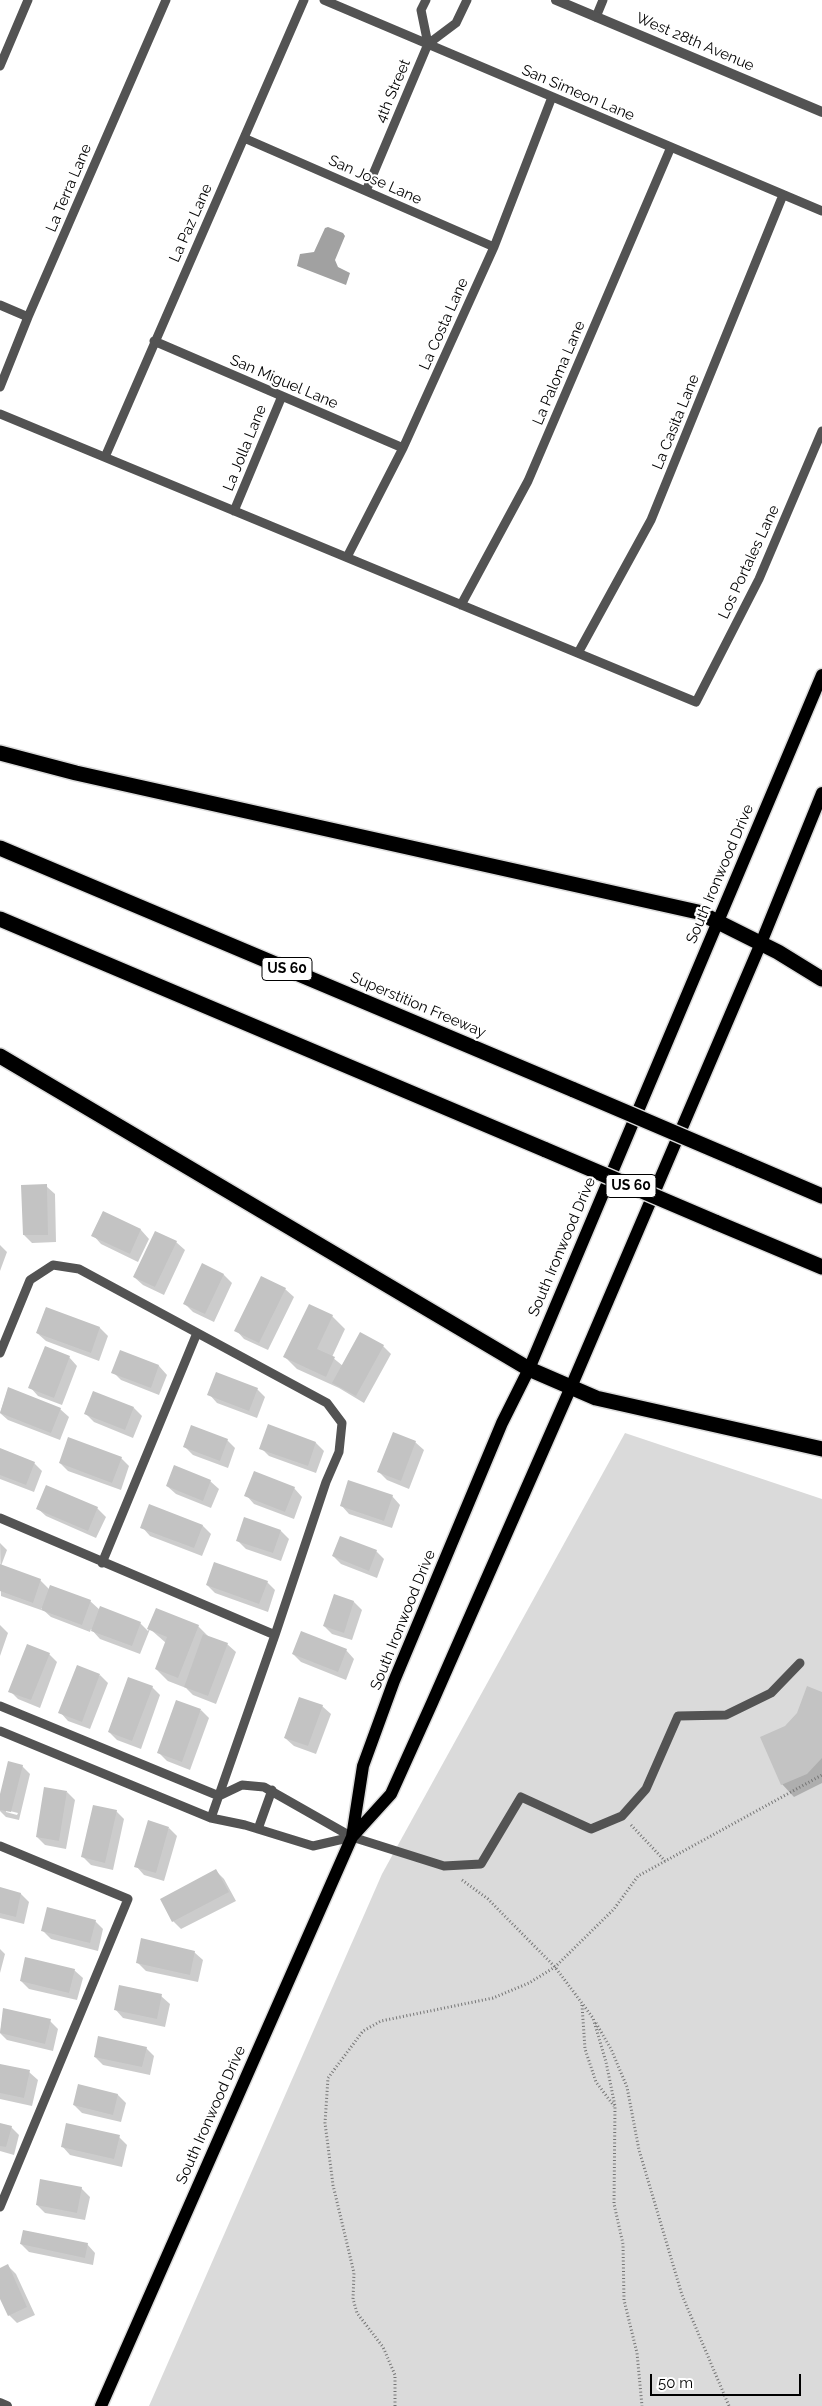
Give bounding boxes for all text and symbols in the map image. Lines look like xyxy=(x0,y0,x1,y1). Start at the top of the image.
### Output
street label: West 28th Avenue xyxy=(633,9,757,75)
street label: 4th Street xyxy=(372,56,414,126)
street label: San Simeon Lane xyxy=(519,61,637,125)
street label: La Terra Lane xyxy=(42,141,96,235)
street label: San Jose Lane xyxy=(326,151,424,209)
street label: La Paz Lane xyxy=(166,181,216,265)
street label: La Costa Lane xyxy=(416,275,472,373)
street label: La Paloma Lane xyxy=(529,318,589,428)
street label: San Miguel Lane xyxy=(227,351,341,413)
street label: La Casita Lane xyxy=(649,372,703,472)
street label: La Jolla Lane xyxy=(220,402,270,494)
street label: Los Portales Lane xyxy=(715,502,783,622)
street label: South Ironwood Drive xyxy=(683,802,757,946)
road number: US 60 xyxy=(262,958,312,981)
street label: Superstition Freeway xyxy=(348,968,488,1042)
road number: US 60 xyxy=(606,1174,656,1198)
street label: South Ironwood Drive xyxy=(525,1175,599,1319)
street label: South Ironwood Drive xyxy=(367,1547,439,1693)
street label: South Ironwood Drive xyxy=(172,2043,250,2187)
scale bar xyxy=(652,2364,803,2396)
text: 50 m xyxy=(658,2374,693,2392)

